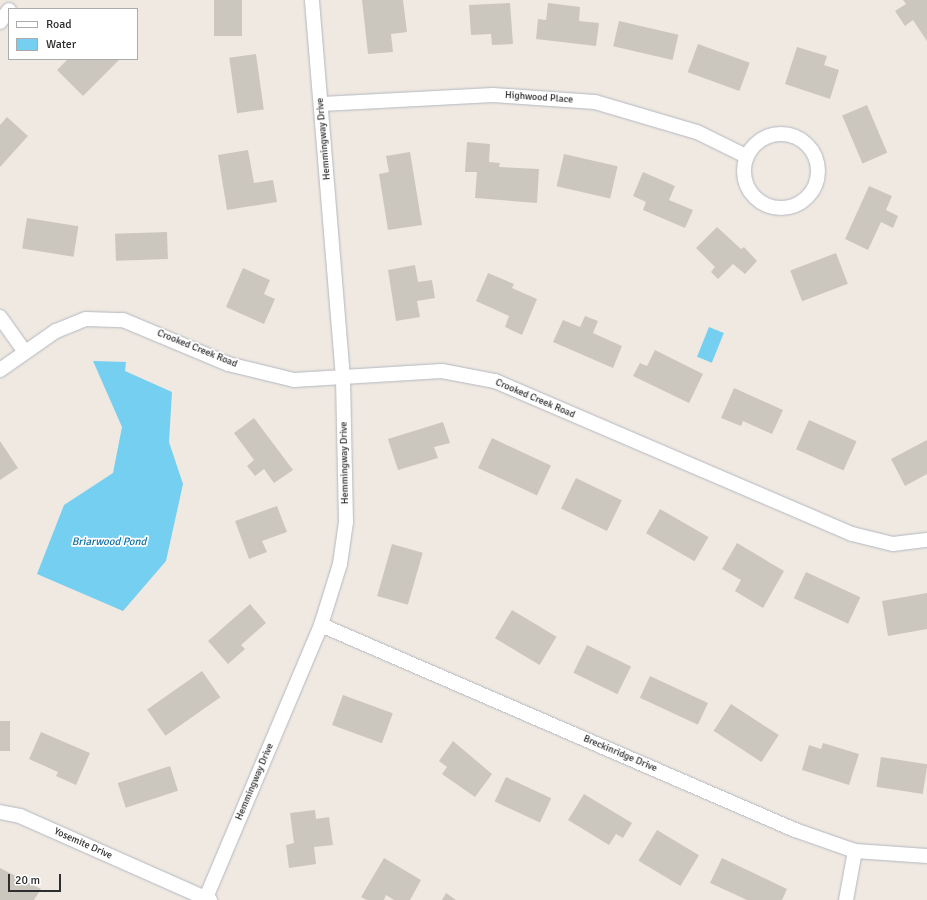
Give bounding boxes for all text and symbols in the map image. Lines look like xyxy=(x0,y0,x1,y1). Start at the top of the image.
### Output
legend xyxy=(8,8,138,60)
text: Road xyxy=(46,17,72,32)
text: Water xyxy=(46,37,76,52)
street label: Highwood Place xyxy=(504,90,574,106)
street label: Hemmingway Drive xyxy=(314,97,334,181)
street label: Crooked Creek Road xyxy=(155,327,239,371)
street label: Crooked Creek Road xyxy=(493,377,577,421)
street label: Hemmingway Drive xyxy=(338,422,352,504)
water label: Briarwood Pond xyxy=(72,535,146,549)
street label: Breckinridge Drive xyxy=(581,733,659,775)
street label: Hemmingway Drive xyxy=(233,742,277,822)
street label: Yosemite Drive xyxy=(52,826,114,862)
scale bar xyxy=(10,866,63,892)
text: 20 m xyxy=(15,873,40,888)

